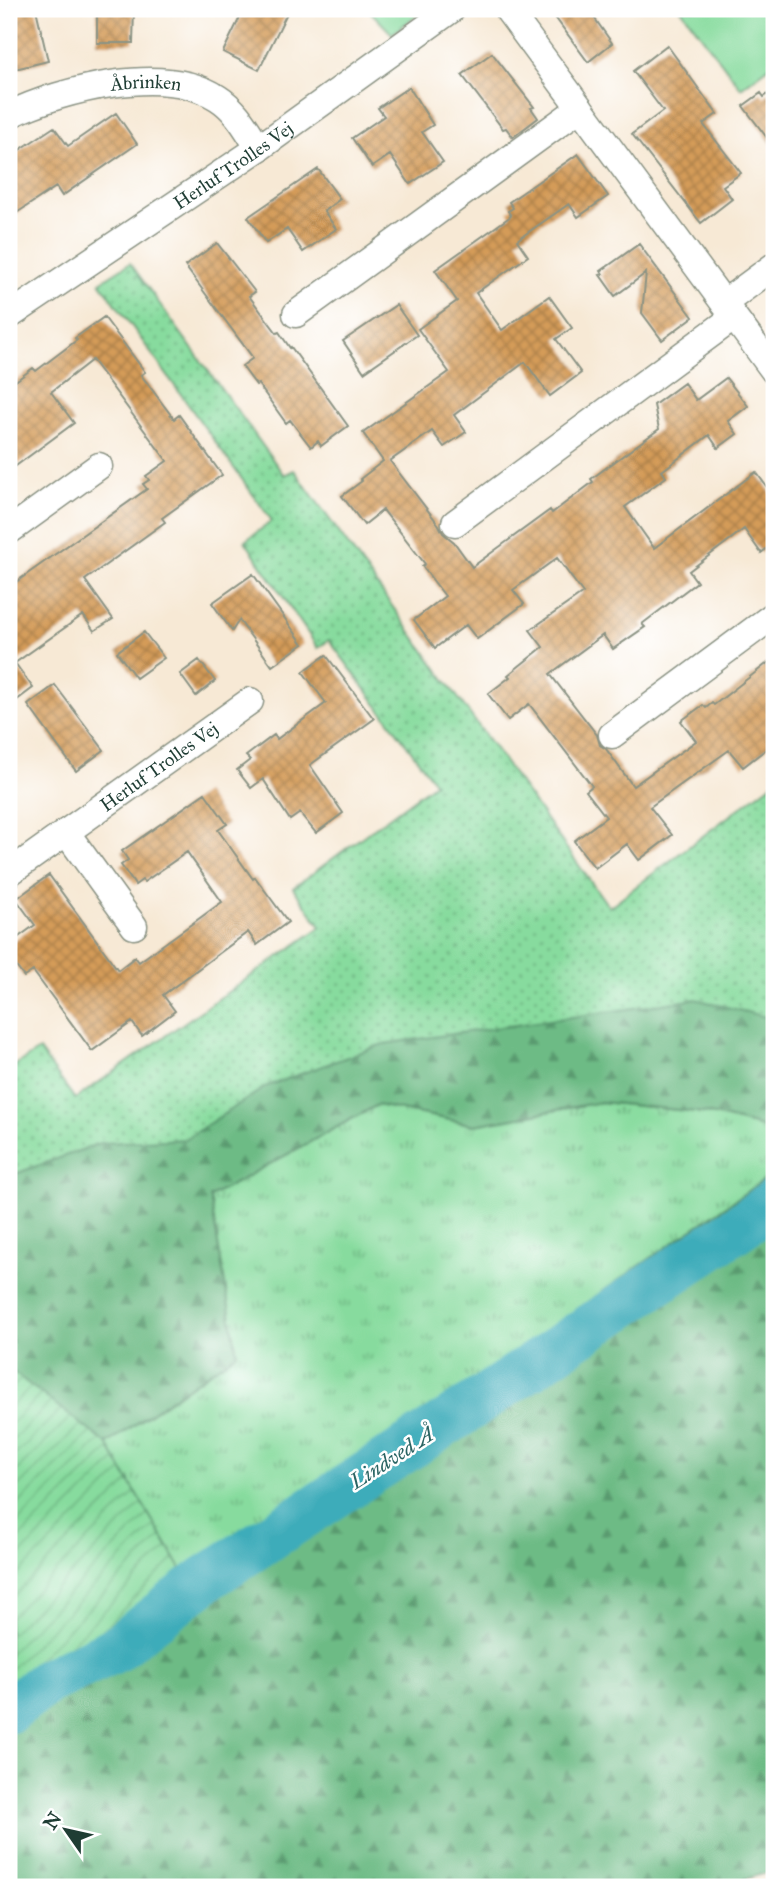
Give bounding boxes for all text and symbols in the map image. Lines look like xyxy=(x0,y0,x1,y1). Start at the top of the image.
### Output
street label: Åbrinken xyxy=(108,70,183,96)
street label: Herluf Trolles Vej xyxy=(169,116,297,214)
street label: Herluf Trolles Vej xyxy=(96,717,223,816)
water label: Lindved Å xyxy=(344,1419,441,1495)
north arrow xyxy=(32,1794,102,1864)
text: N xyxy=(38,1808,66,1834)

